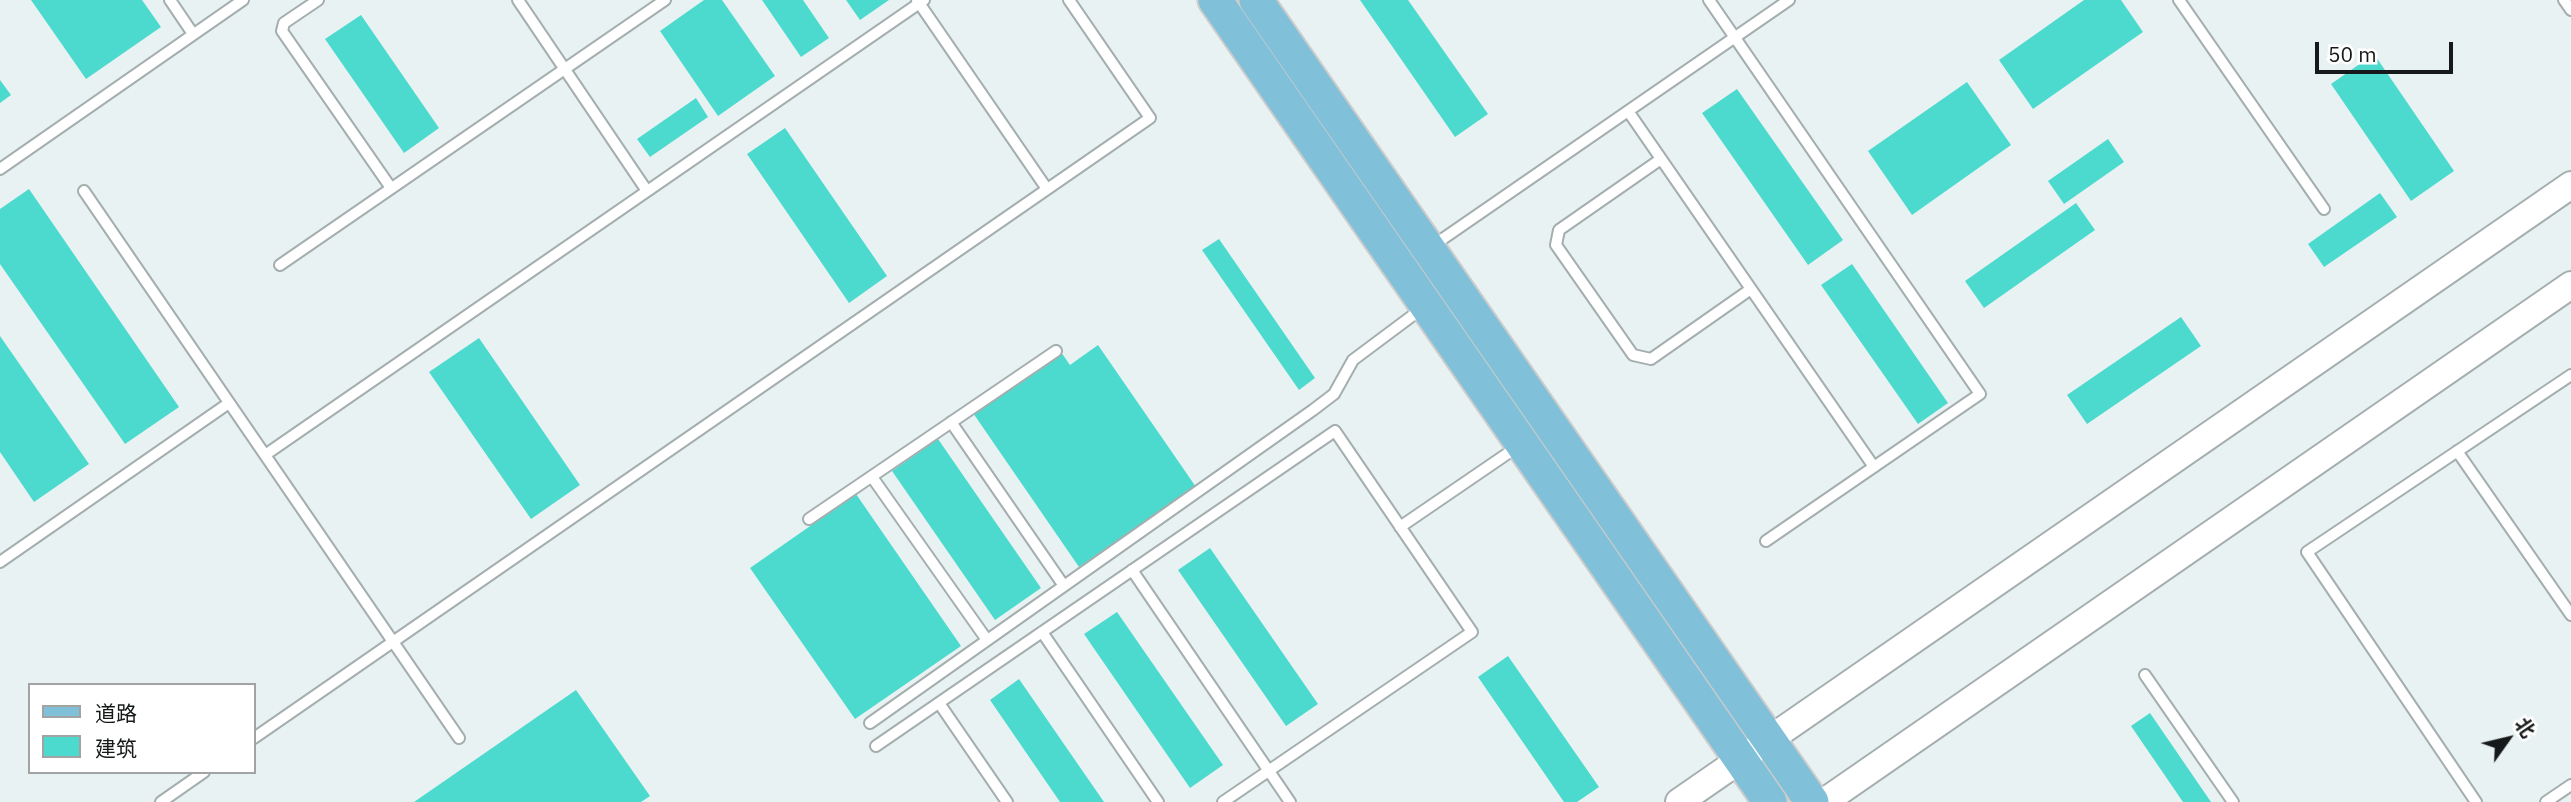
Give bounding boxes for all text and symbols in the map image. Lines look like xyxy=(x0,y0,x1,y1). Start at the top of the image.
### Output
scale bar xyxy=(2319,28,2457,72)
text: 50 m xyxy=(2328,40,2377,68)
legend xyxy=(28,683,256,774)
text: 道路 xyxy=(95,699,137,727)
north arrow xyxy=(2473,704,2543,774)
text: 北 xyxy=(2510,713,2541,742)
text: 建筑 xyxy=(95,734,137,762)

